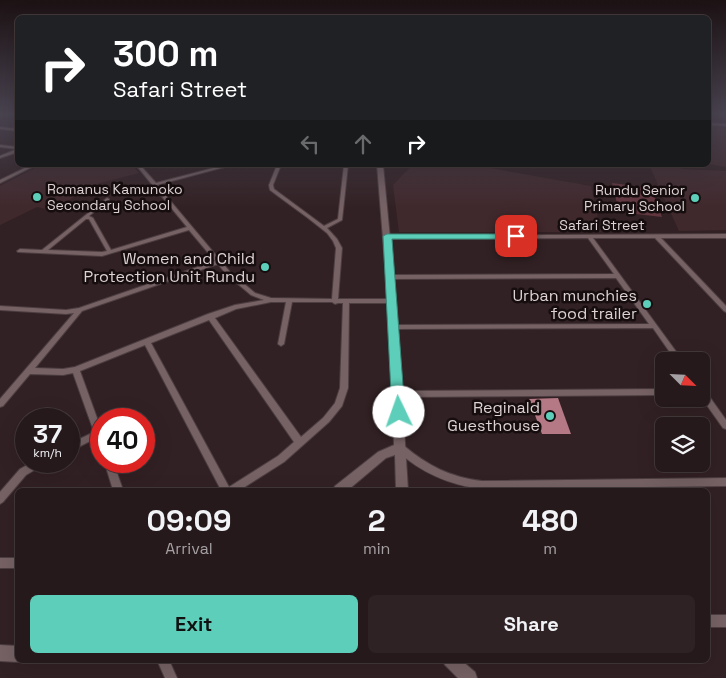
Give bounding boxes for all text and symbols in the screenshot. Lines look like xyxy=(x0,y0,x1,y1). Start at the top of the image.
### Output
text: 300 m xyxy=(113,32,218,76)
icon: right xyxy=(30,35,95,100)
text: Safari Street xyxy=(113,75,247,103)
icon: left xyxy=(296,130,324,158)
icon: ahead xyxy=(349,130,377,158)
icon: right xyxy=(402,130,430,158)
place label: Romanus Kamunoko Secondary School xyxy=(47,180,183,214)
place label: Rundu Senior Primary School xyxy=(584,181,685,215)
marker: Romanus Kamunoko Secondary School xyxy=(31,191,43,203)
marker: Rundu Senior Primary School xyxy=(689,192,701,204)
pin xyxy=(495,215,537,257)
street label: Safari Street xyxy=(559,216,645,234)
icon: arrive xyxy=(502,222,530,250)
place label: Women and Child Protection Unit Rundu xyxy=(84,248,255,287)
marker: Women and Child Protection Unit Rundu xyxy=(259,261,271,273)
place label: Urban munchies food trailer xyxy=(512,285,637,324)
marker: Urban munchies food trailer xyxy=(641,298,653,310)
north arrow xyxy=(655,352,710,408)
map controls xyxy=(655,352,710,472)
position arrow xyxy=(372,385,424,437)
place label: Reginald Guesthouse xyxy=(447,397,540,436)
speed limit sign: 40 xyxy=(90,408,155,473)
marker: Reginald Guesthouse xyxy=(544,410,556,422)
button: layers xyxy=(655,417,710,472)
text: 37 xyxy=(33,418,62,450)
text: km/h xyxy=(33,445,62,461)
text: 09:09 xyxy=(147,501,231,540)
text: 2 xyxy=(368,501,386,540)
text: 480 xyxy=(522,501,578,540)
text: Arrival xyxy=(165,538,213,559)
text: min xyxy=(363,538,390,559)
text: m xyxy=(543,538,557,559)
button: Exit xyxy=(30,595,358,653)
button: Share xyxy=(368,595,695,653)

